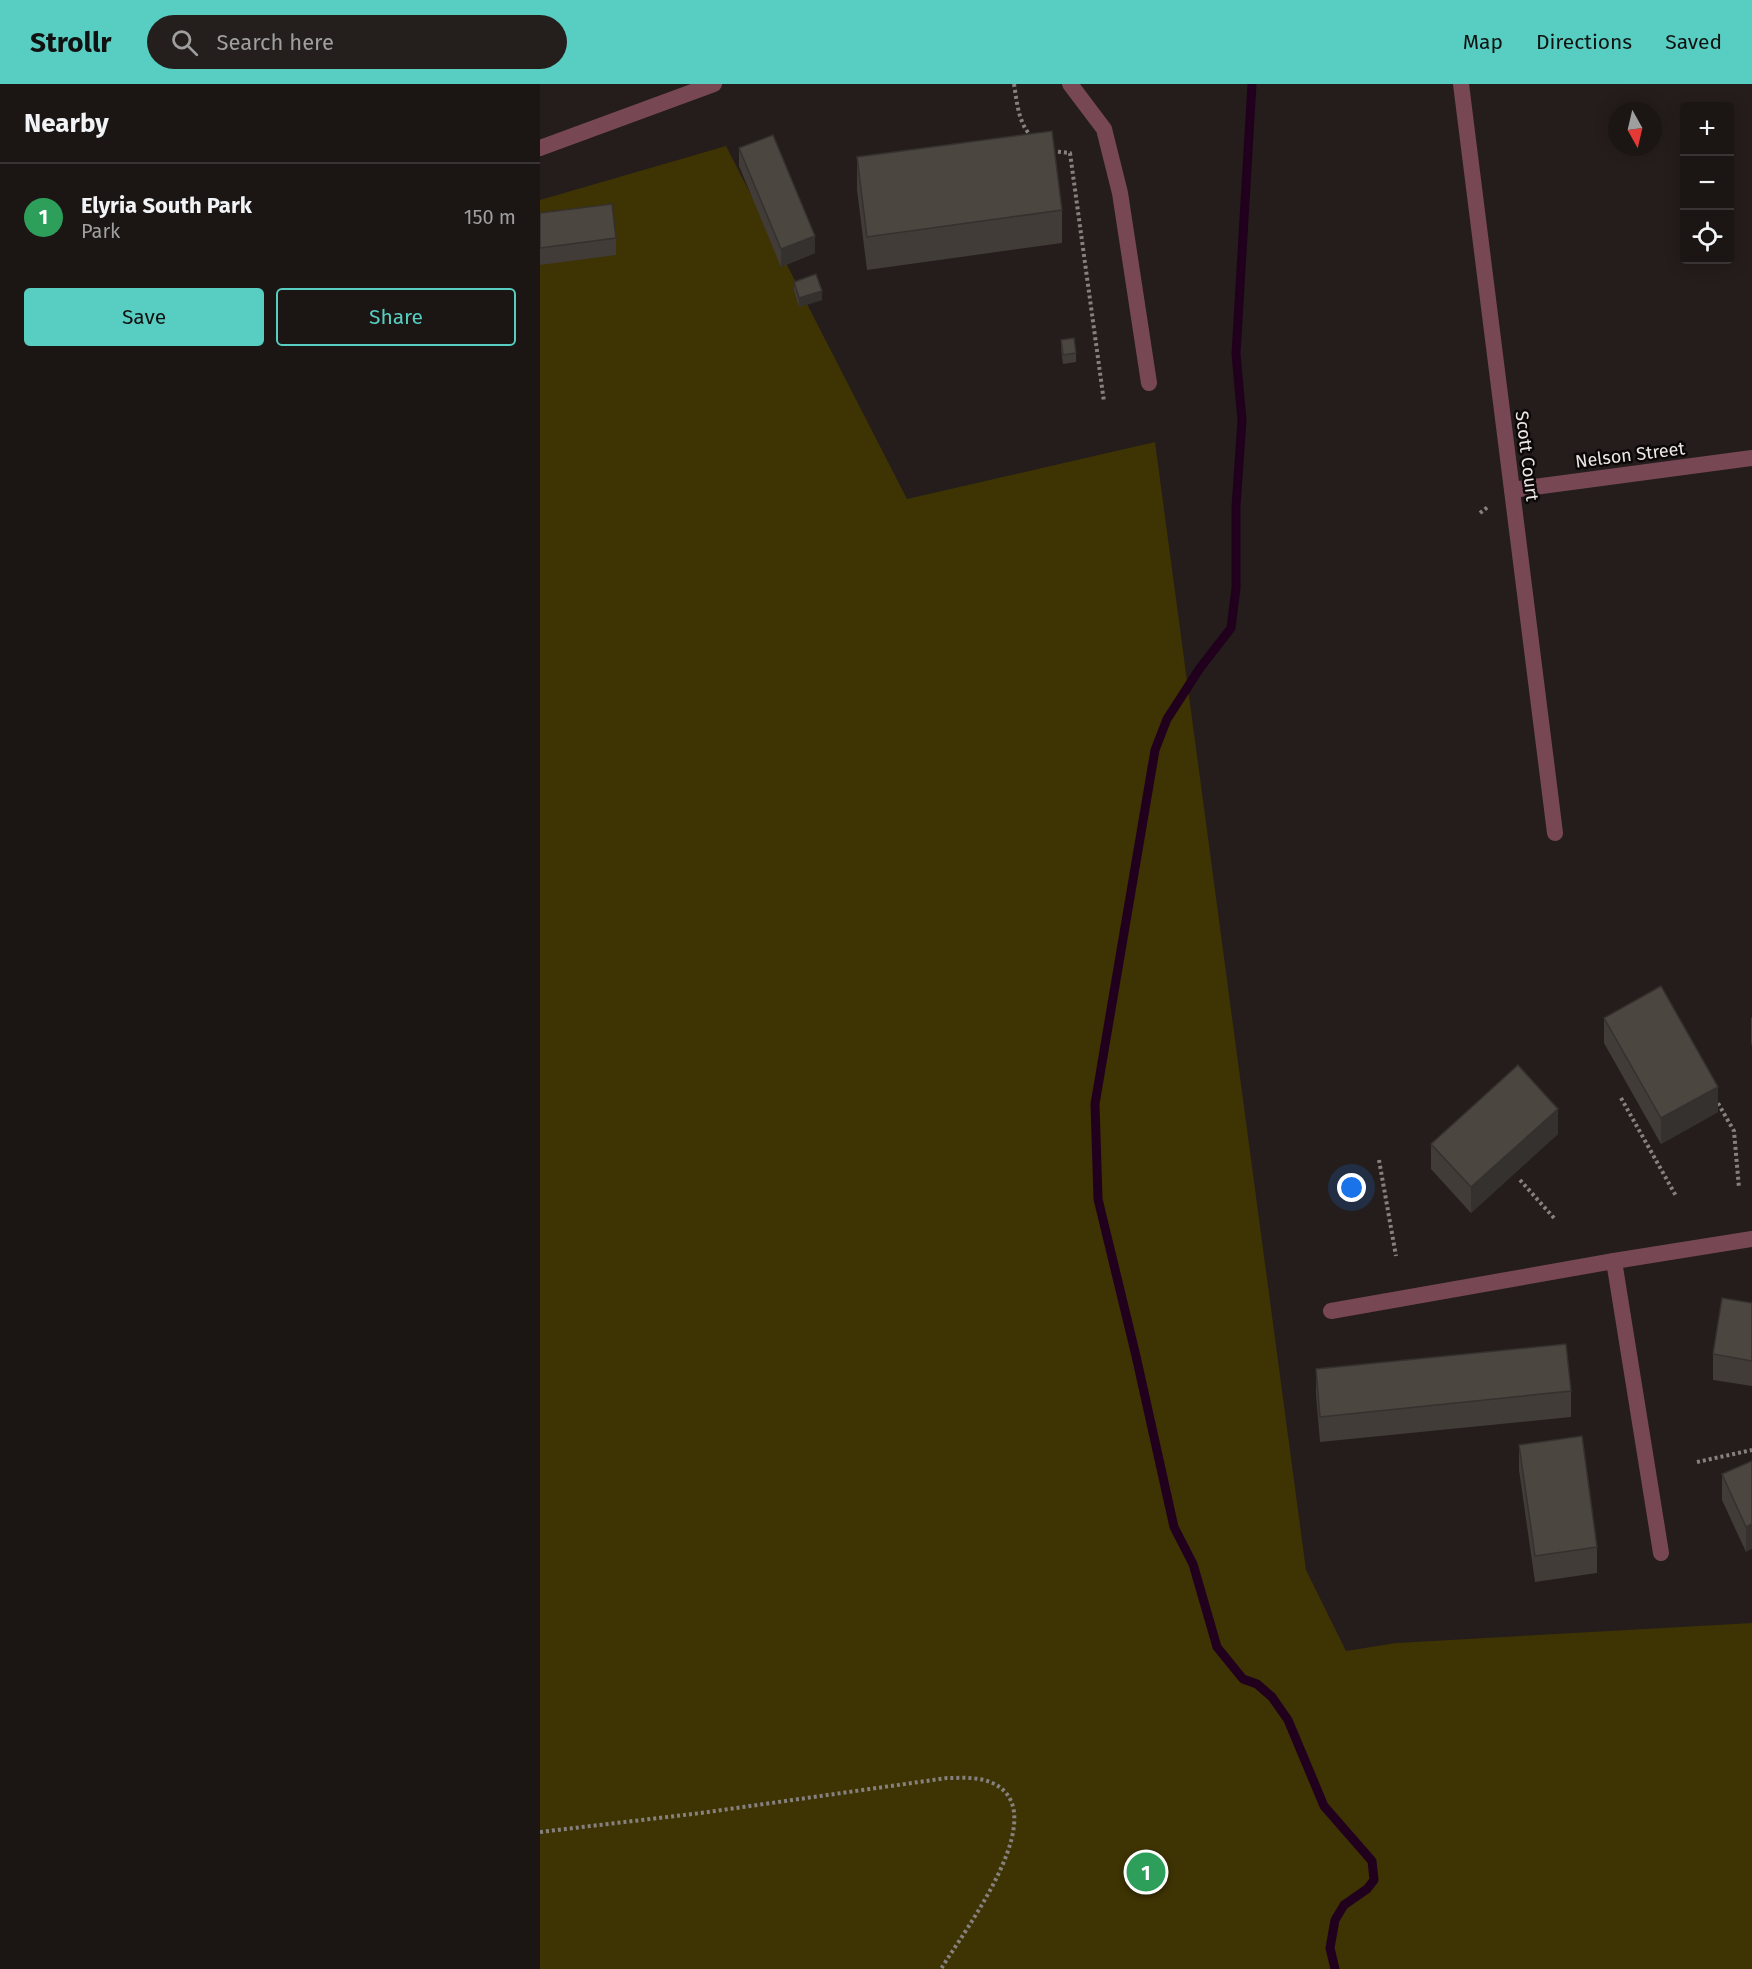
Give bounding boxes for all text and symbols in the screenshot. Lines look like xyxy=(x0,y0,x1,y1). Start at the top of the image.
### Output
search box xyxy=(147,15,567,69)
text: Strollr xyxy=(30,26,111,59)
icon: search xyxy=(168,26,201,59)
text: Search here xyxy=(216,29,334,56)
text: Map xyxy=(1463,29,1503,55)
text: Directions xyxy=(1536,29,1632,55)
text: Saved xyxy=(1665,29,1722,55)
north arrow xyxy=(1608,102,1662,156)
map controls xyxy=(1680,102,1734,264)
button: + xyxy=(1680,102,1734,156)
text: Nearby xyxy=(24,108,109,139)
button: − xyxy=(1680,156,1734,210)
text: Elyria South Park xyxy=(81,192,252,219)
text: 1 xyxy=(39,205,48,229)
text: 150 m xyxy=(464,205,516,229)
button: locate xyxy=(1680,210,1734,264)
text: Park xyxy=(81,219,120,243)
button: Save xyxy=(24,288,264,346)
button: Share xyxy=(276,288,516,346)
street label: Scott Court xyxy=(1511,410,1543,503)
street label: Nelson Street xyxy=(1574,437,1687,473)
your location xyxy=(1337,1173,1366,1202)
pin: 1 xyxy=(1126,1850,1166,1894)

